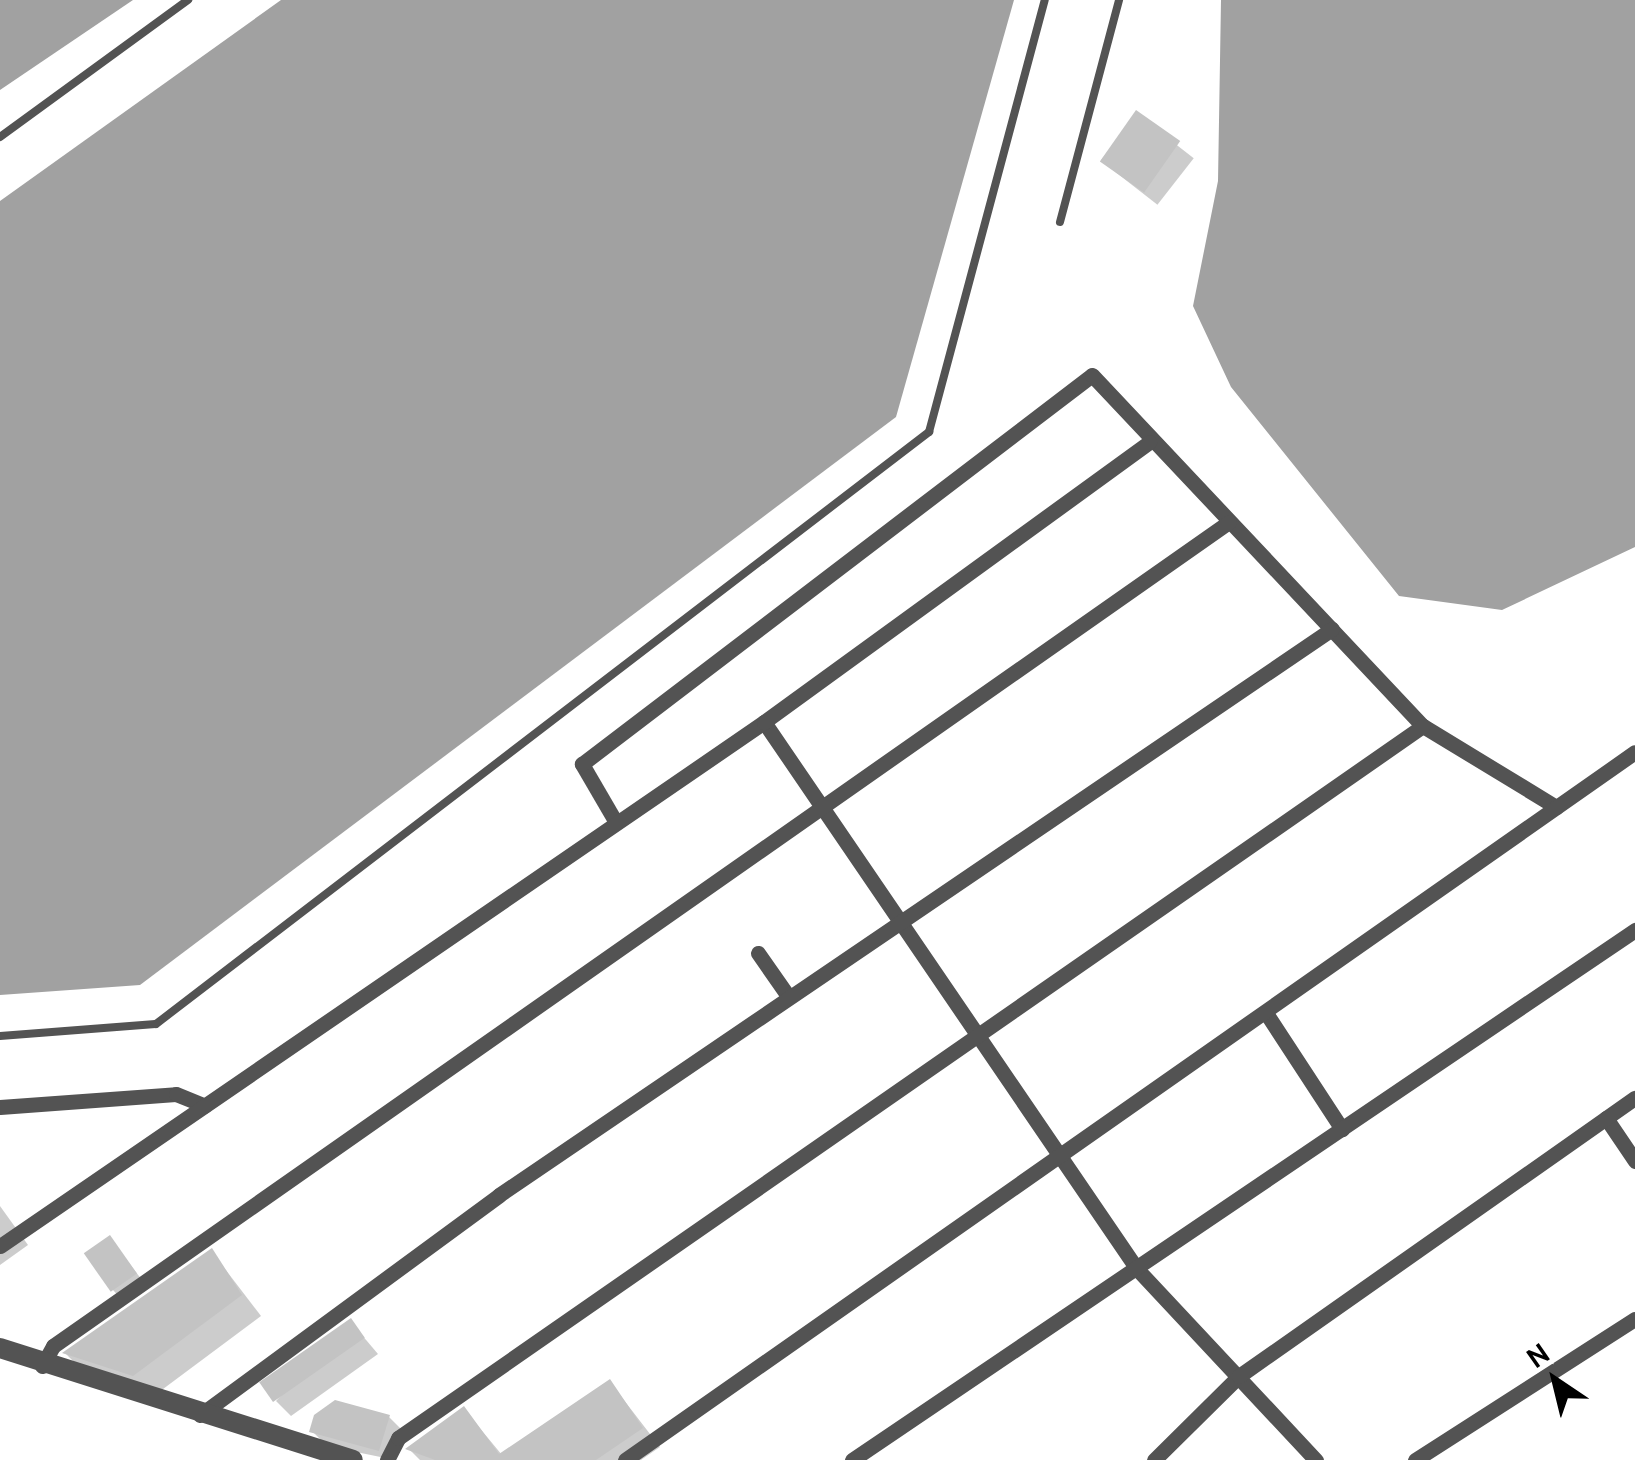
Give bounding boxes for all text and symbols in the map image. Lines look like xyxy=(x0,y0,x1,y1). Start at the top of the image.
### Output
north arrow xyxy=(1505,1330,1605,1430)
text: N xyxy=(1520,1336,1556,1375)

